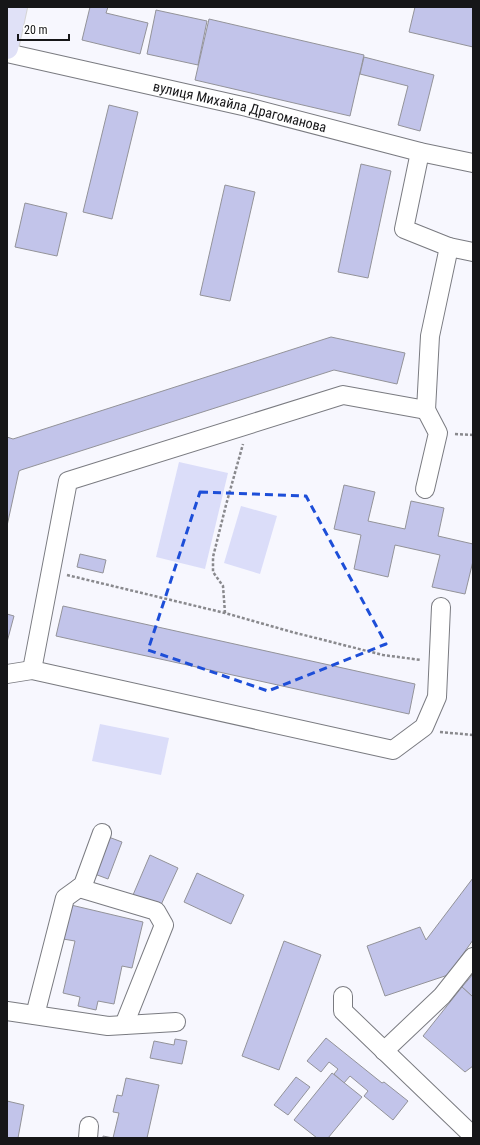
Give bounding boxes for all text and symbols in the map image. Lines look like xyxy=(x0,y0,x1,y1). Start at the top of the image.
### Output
scale bar xyxy=(18,16,69,42)
text: 20 m xyxy=(24,23,48,37)
street label: вулиця Михайла Драгоманова xyxy=(152,78,328,135)

